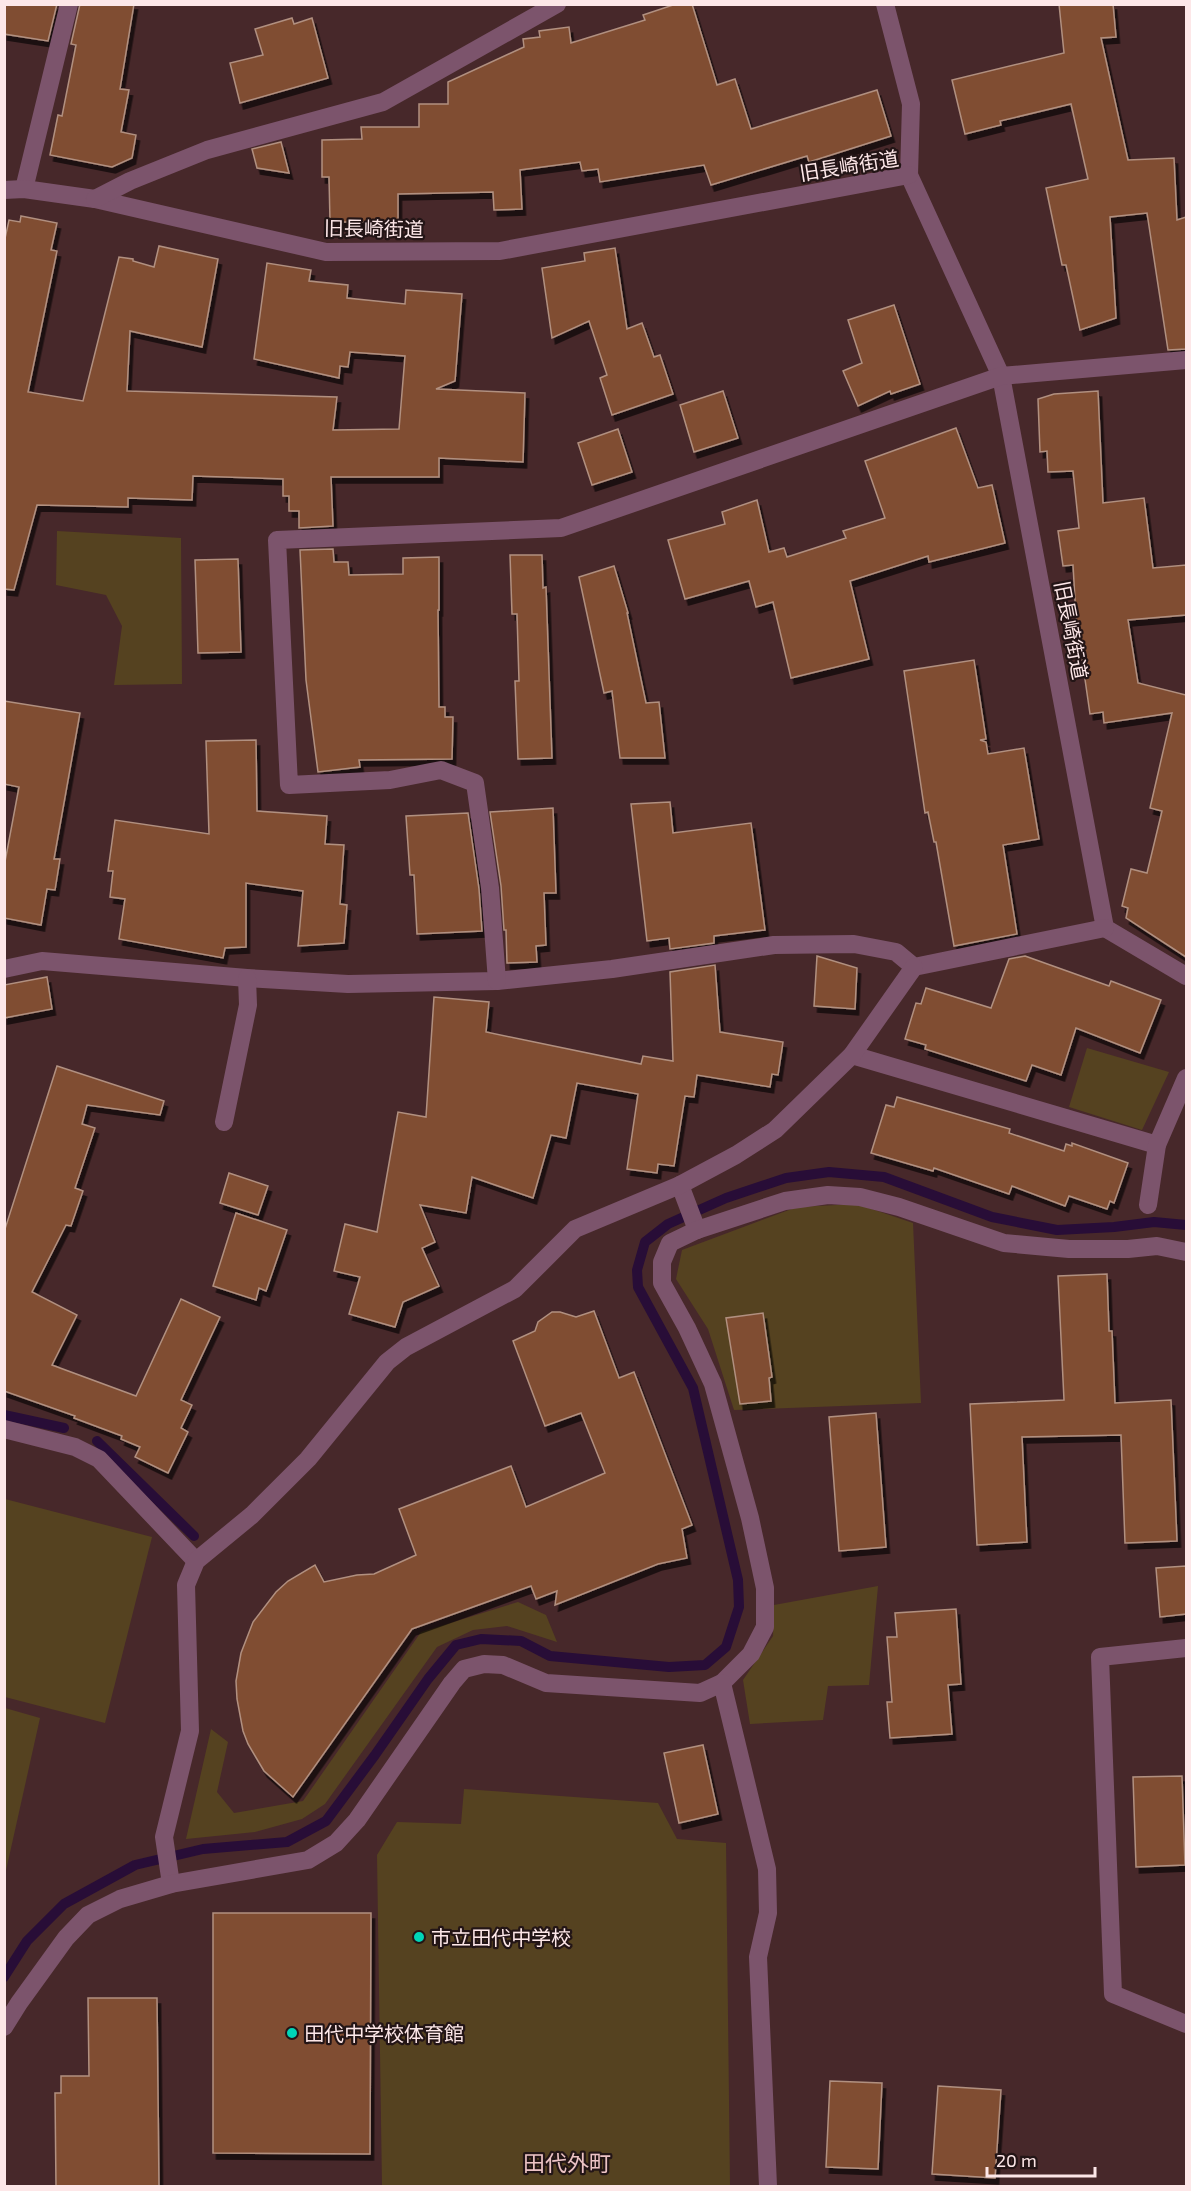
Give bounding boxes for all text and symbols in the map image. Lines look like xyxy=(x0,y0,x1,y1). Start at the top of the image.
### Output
street label: 旧長崎街道 xyxy=(798,145,900,185)
street label: 旧長崎街道 xyxy=(324,215,424,241)
street label: 旧長崎街道 xyxy=(1051,579,1093,681)
place label: 市立田代中学校 xyxy=(431,1925,571,1949)
marker: 市立田代中学校 xyxy=(412,1930,426,1944)
place label: 田代中学校体育館 xyxy=(304,2021,464,2045)
marker: 田代中学校体育館 xyxy=(285,2026,299,2040)
scale bar xyxy=(987,2140,1095,2178)
district label: 田代外町 xyxy=(523,2149,611,2175)
text: 20 m xyxy=(996,2149,1037,2171)

